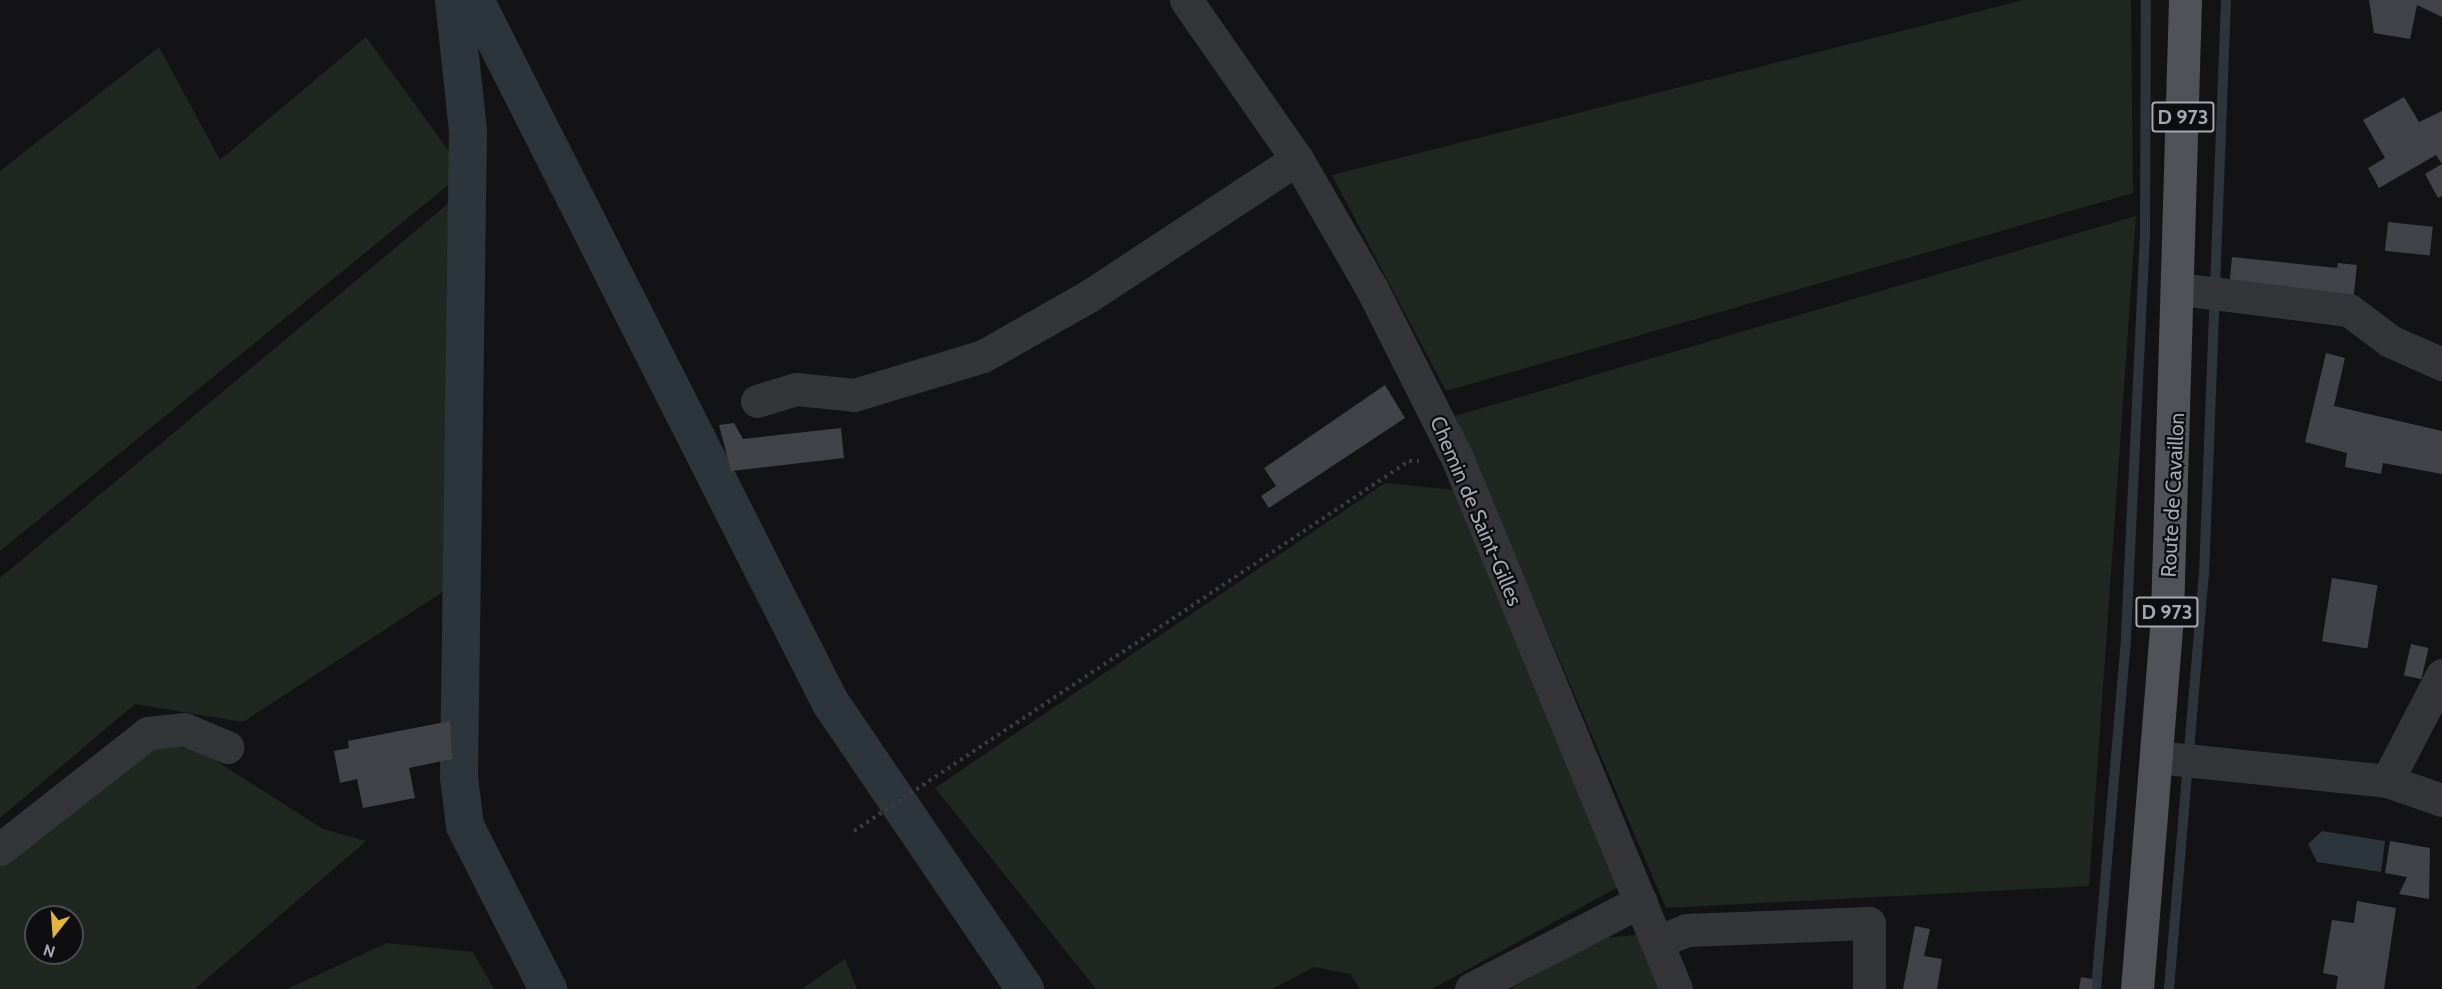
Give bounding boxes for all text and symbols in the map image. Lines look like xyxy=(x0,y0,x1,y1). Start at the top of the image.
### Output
road number: D 973 xyxy=(2150,100,2216,134)
street label: Chemin de Saint-Gilles xyxy=(1425,412,1527,610)
street label: Route de Cavaillon xyxy=(2156,412,2190,578)
road number: D 973 xyxy=(2134,595,2200,629)
north arrow xyxy=(24,905,84,965)
text: N xyxy=(41,940,57,962)

